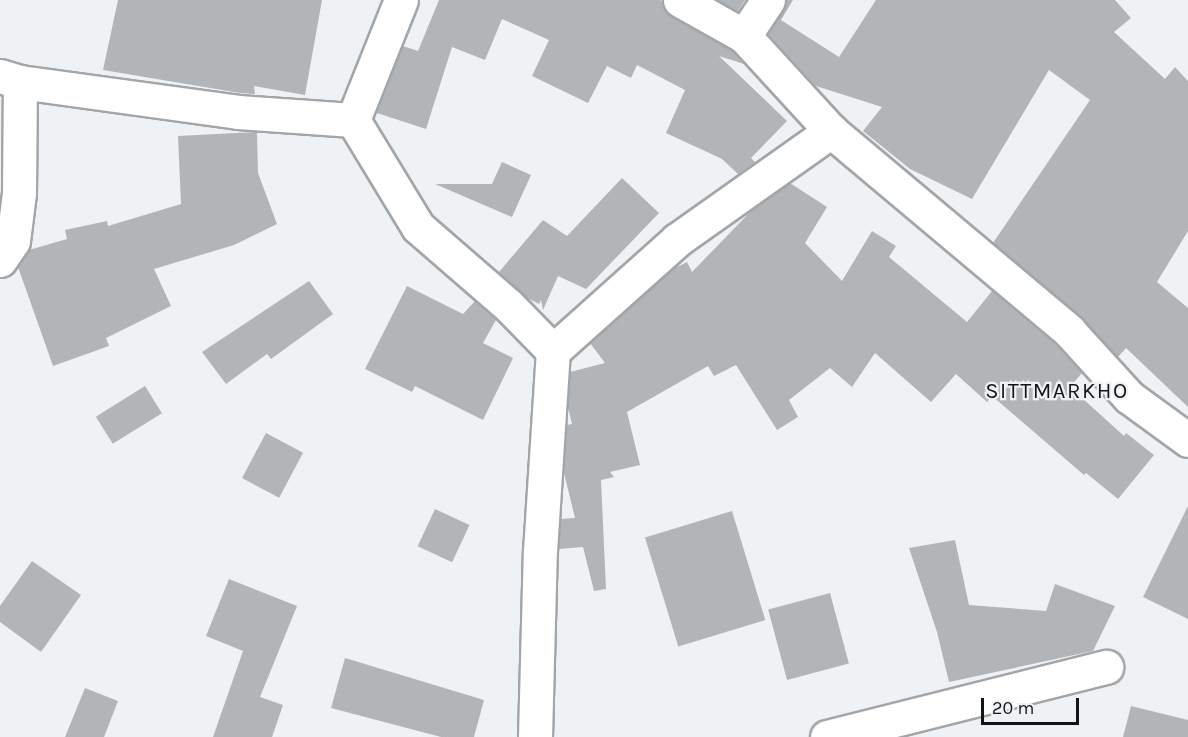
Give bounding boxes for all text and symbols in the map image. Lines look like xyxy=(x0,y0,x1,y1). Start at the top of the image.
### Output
district label: SITTMARKHO xyxy=(985,379,1129,405)
scale bar xyxy=(984,686,1082,724)
text: 20 m xyxy=(992,697,1034,719)

